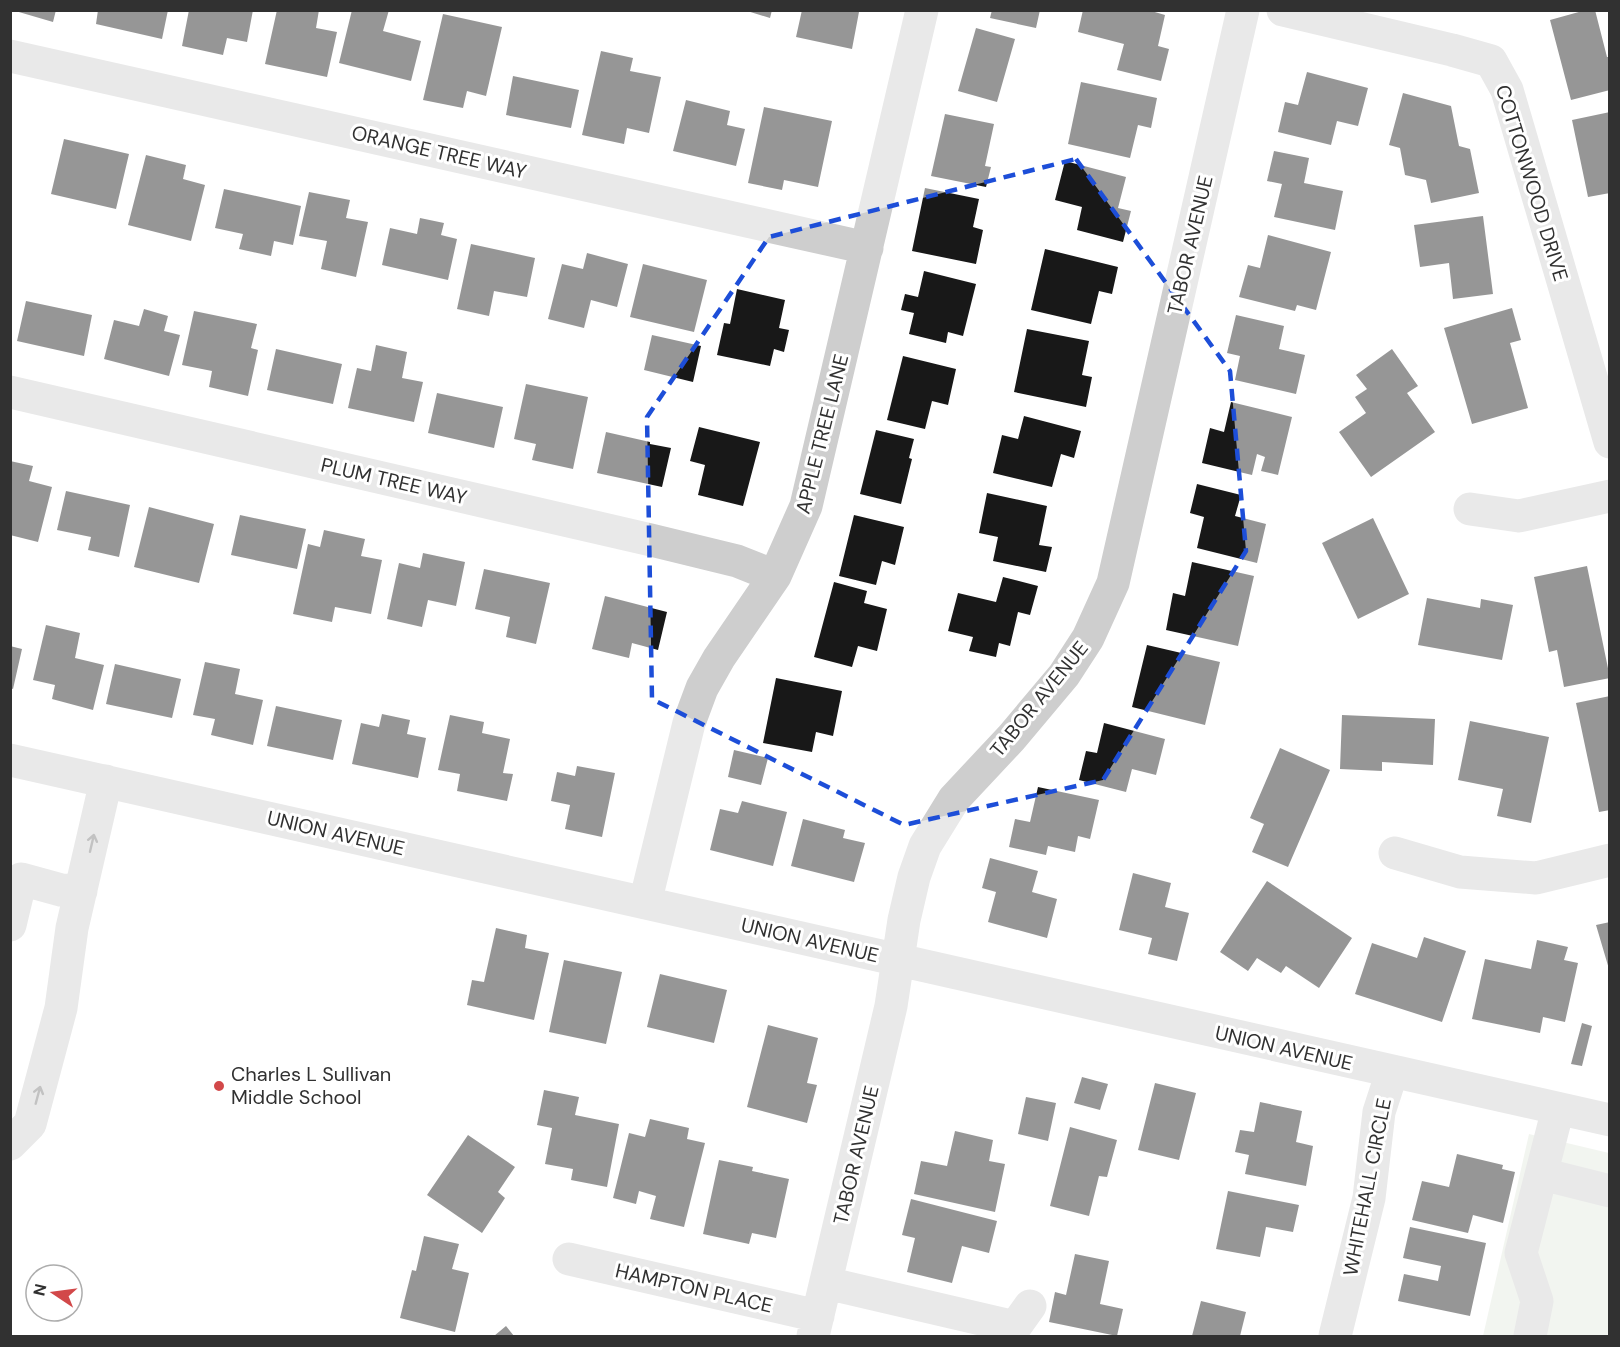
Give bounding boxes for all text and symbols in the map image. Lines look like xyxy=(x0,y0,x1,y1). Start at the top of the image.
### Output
street label: COTTONWOOD DRIVE xyxy=(1490,82,1574,284)
street label: ORANGE TREE WAY xyxy=(349,119,529,185)
street label: TABOR AVENUE xyxy=(1161,173,1219,317)
street label: APPLE TREE LANE xyxy=(790,351,854,517)
street label: PLUM TREE WAY xyxy=(318,452,470,511)
street label: TABOR AVENUE xyxy=(984,636,1094,762)
street label: UNION AVENUE xyxy=(265,805,407,861)
one-way arrow xyxy=(87,834,99,853)
street label: UNION AVENUE xyxy=(739,912,881,968)
street label: UNION AVENUE xyxy=(1213,1020,1355,1076)
place label: Charles L Sullivan Middle School xyxy=(231,1061,391,1110)
marker: Charles L Sullivan Middle School xyxy=(212,1079,226,1093)
street label: TABOR AVENUE xyxy=(827,1083,885,1227)
one-way arrow xyxy=(33,1086,44,1105)
street label: WHITEHALL CIRCLE xyxy=(1337,1096,1397,1278)
street label: HAMPTON PLACE xyxy=(613,1257,775,1319)
north arrow xyxy=(24,1263,84,1323)
text: N xyxy=(28,1282,51,1298)

